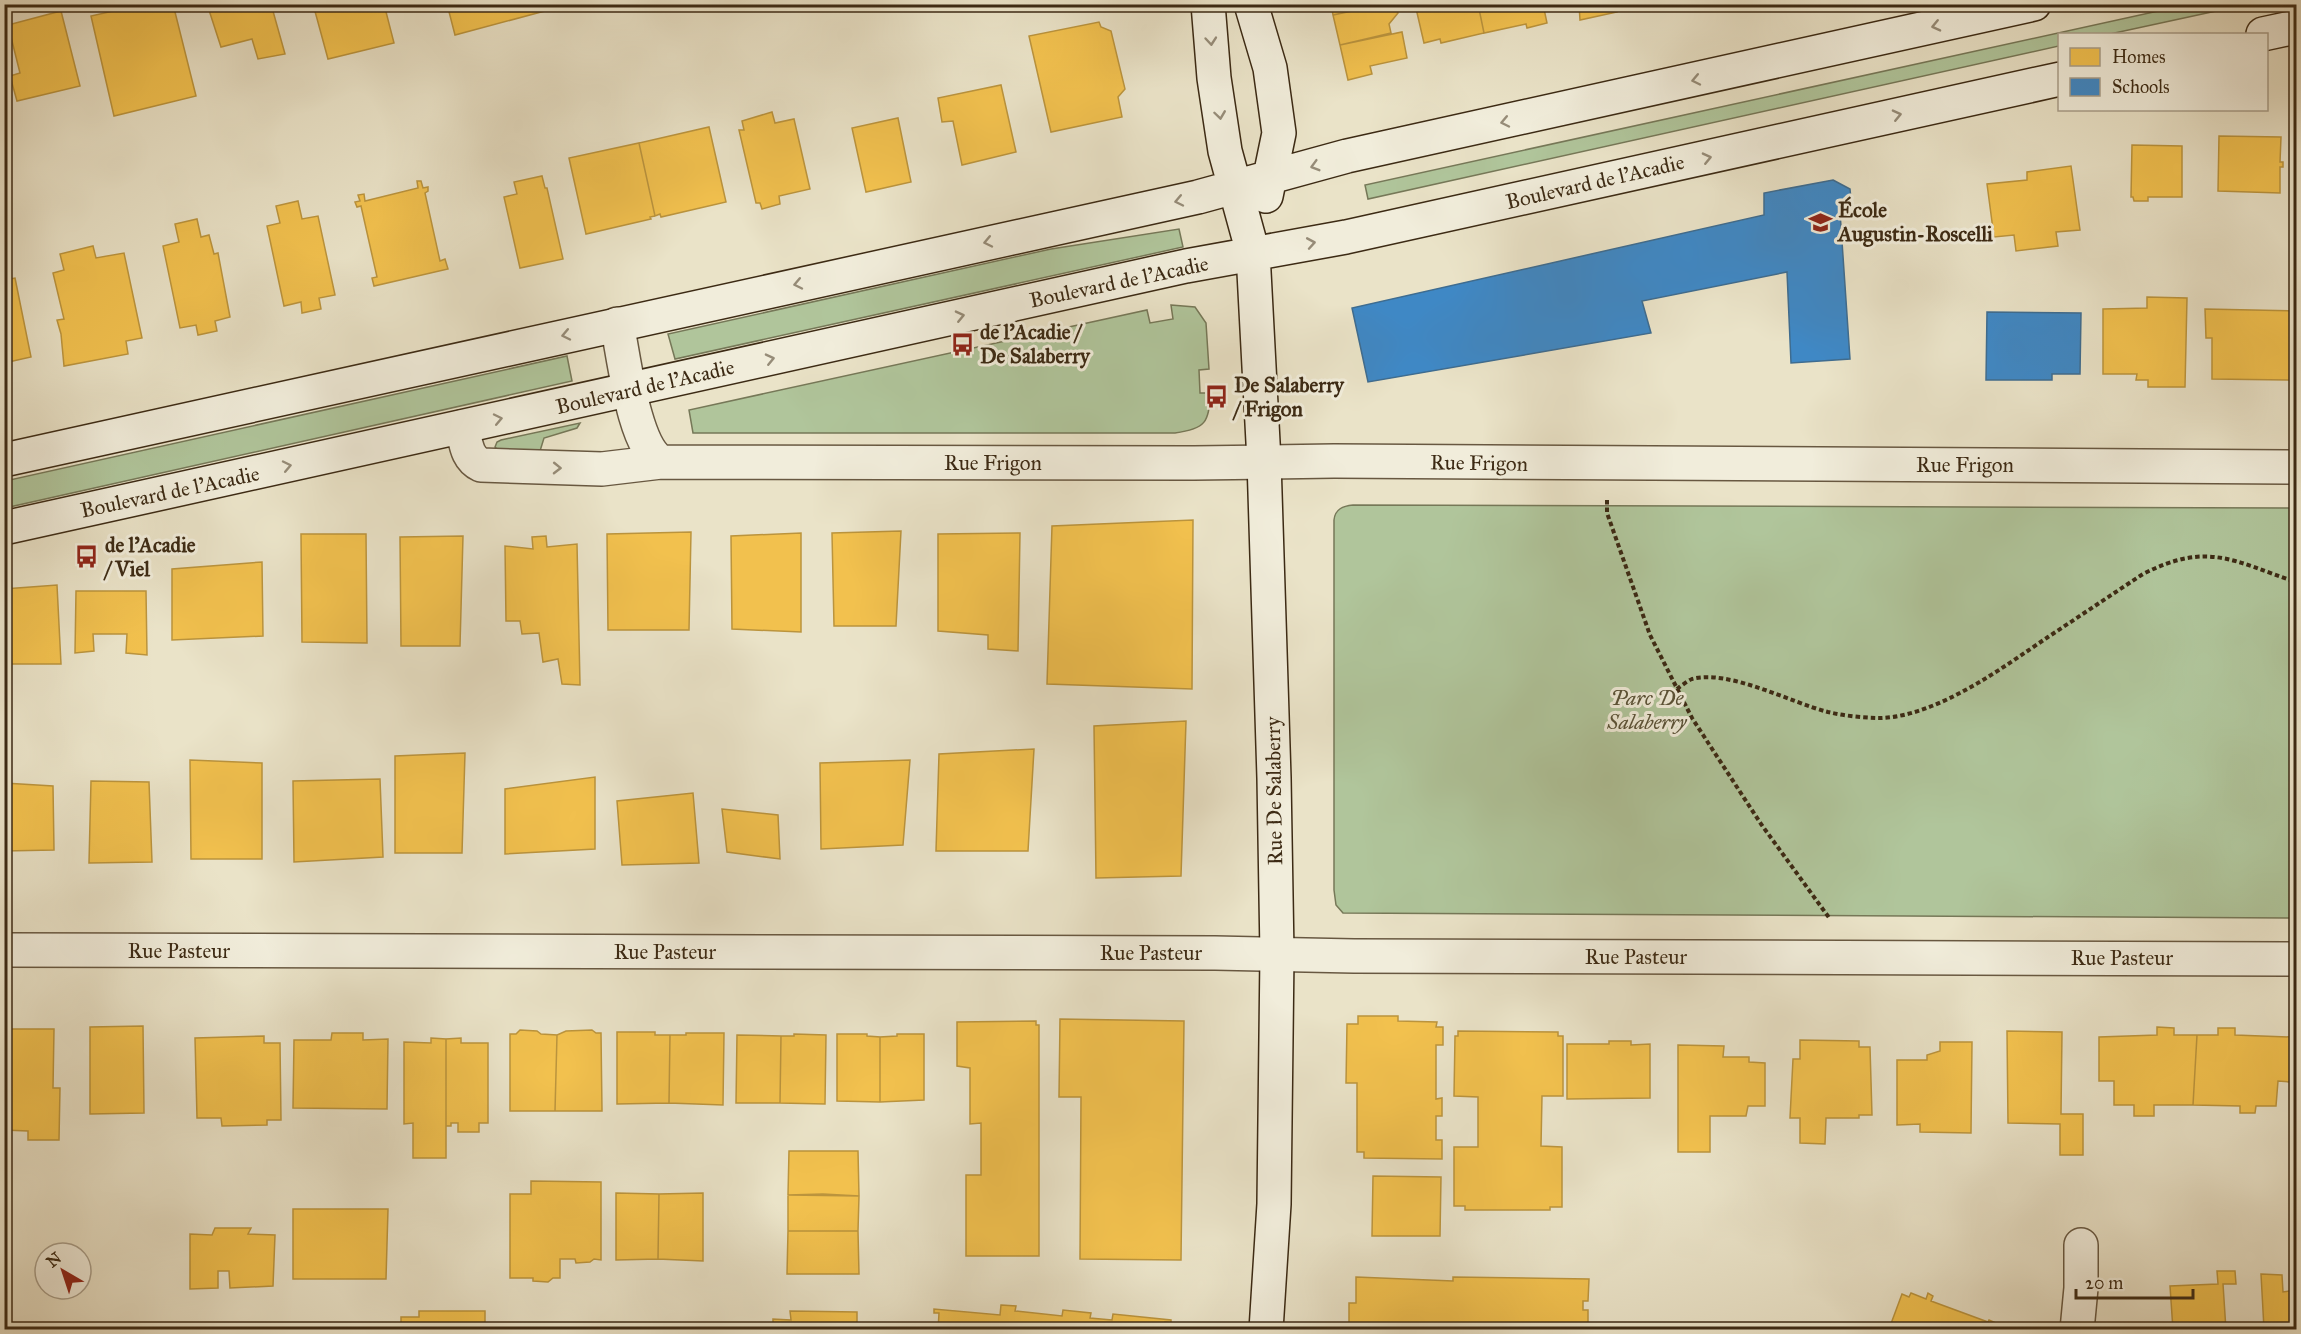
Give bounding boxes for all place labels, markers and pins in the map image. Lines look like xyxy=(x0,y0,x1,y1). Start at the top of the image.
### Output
place label: École Augustin-Roscelli xyxy=(1836,196,1993,247)
school or university icon: École Augustin-Roscelli xyxy=(1807,209,1833,235)
place label: de l'Acadie / De Salaberry xyxy=(980,319,1091,369)
bus stop icon: de l'Acadie / De Salaberry xyxy=(949,331,975,357)
place label: De Salaberry / Frigon xyxy=(1232,372,1345,422)
bus stop icon: De Salaberry / Frigon xyxy=(1203,384,1229,410)
place label: de l'Acadie / Viel xyxy=(103,532,196,582)
bus stop icon: de l'Acadie / Viel xyxy=(74,544,100,570)

